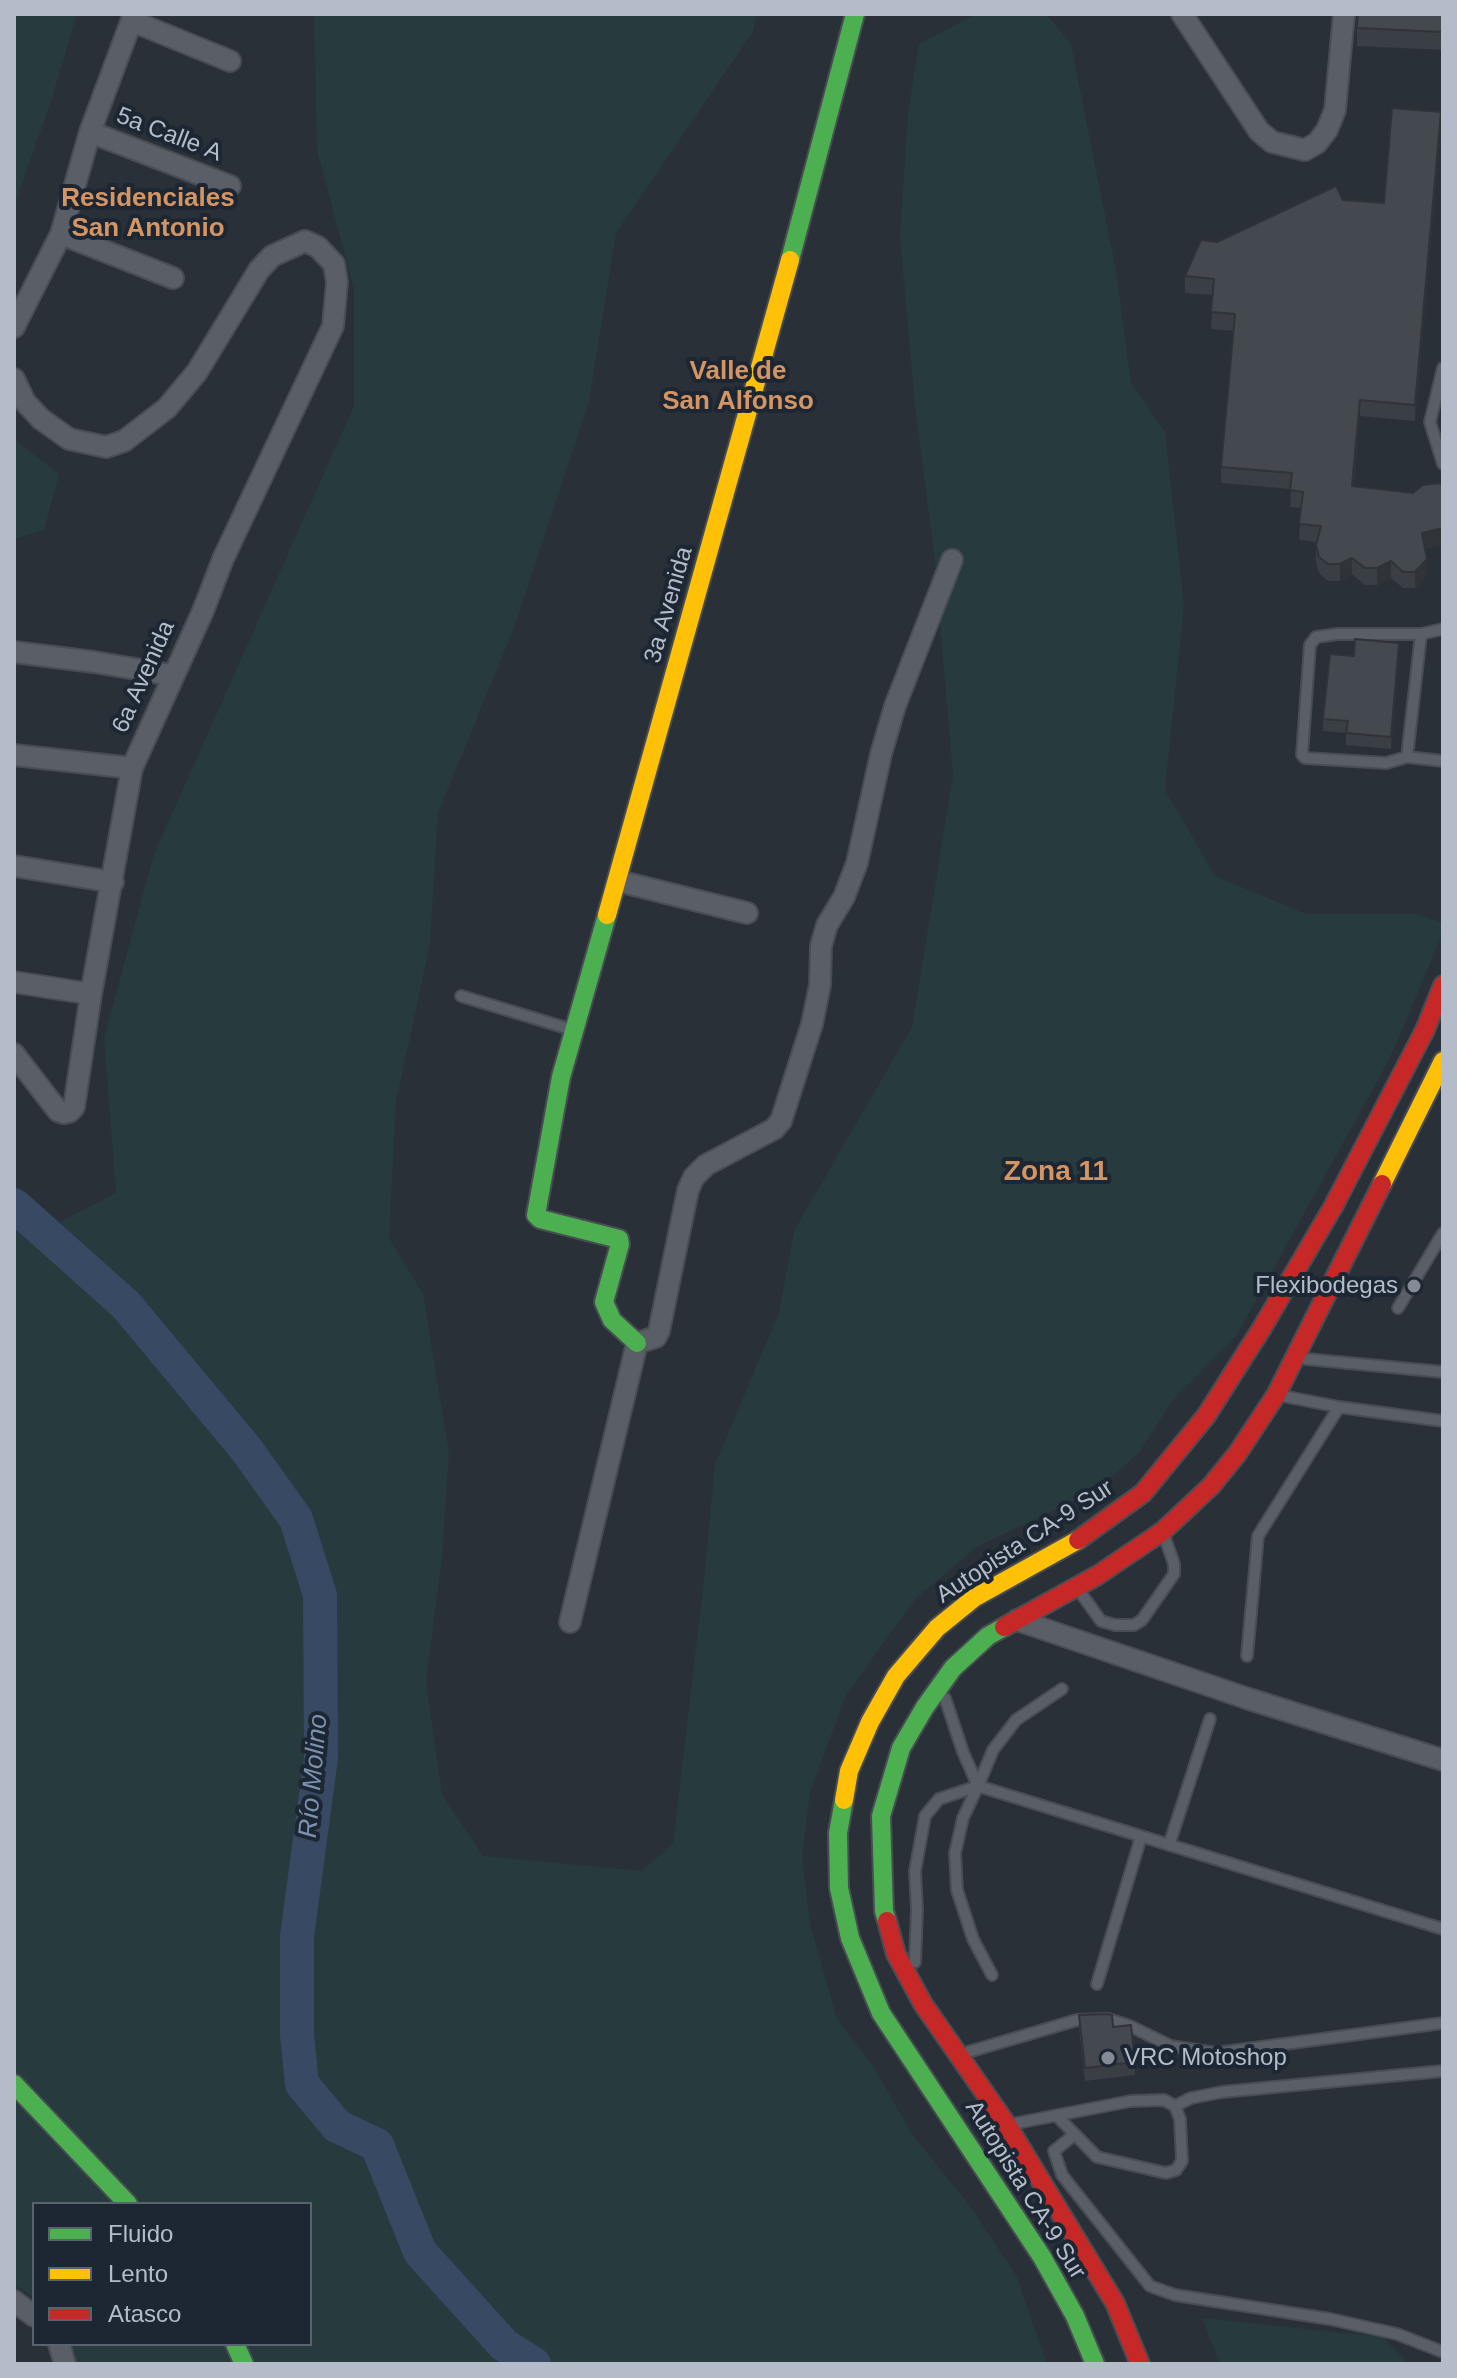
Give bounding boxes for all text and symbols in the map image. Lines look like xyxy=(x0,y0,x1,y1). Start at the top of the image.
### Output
street label: 5a Calle A xyxy=(112,102,226,168)
district label: Residenciales San Antonio xyxy=(61,183,235,244)
district label: Valle de San Alfonso xyxy=(662,356,814,418)
street label: 3a Avenida xyxy=(639,544,699,666)
street label: 6a Avenida xyxy=(107,616,181,738)
district label: Zona 11 xyxy=(1004,1155,1108,1189)
place label: Flexibodegas xyxy=(1255,1272,1398,1300)
marker: Flexibodegas xyxy=(1405,1277,1423,1295)
street label: Autopista CA-9 Sur xyxy=(931,1474,1119,1610)
water label: Río Molino xyxy=(293,1713,335,1839)
place label: VRC Motoshop xyxy=(1124,2044,1287,2072)
marker: VRC Motoshop xyxy=(1099,2049,1117,2067)
street label: Autopista CA-9 Sur xyxy=(958,2095,1092,2285)
legend xyxy=(32,2202,312,2346)
text: Fluido xyxy=(108,2220,173,2247)
text: Lento xyxy=(108,2260,168,2287)
text: Atasco xyxy=(108,2300,181,2327)

